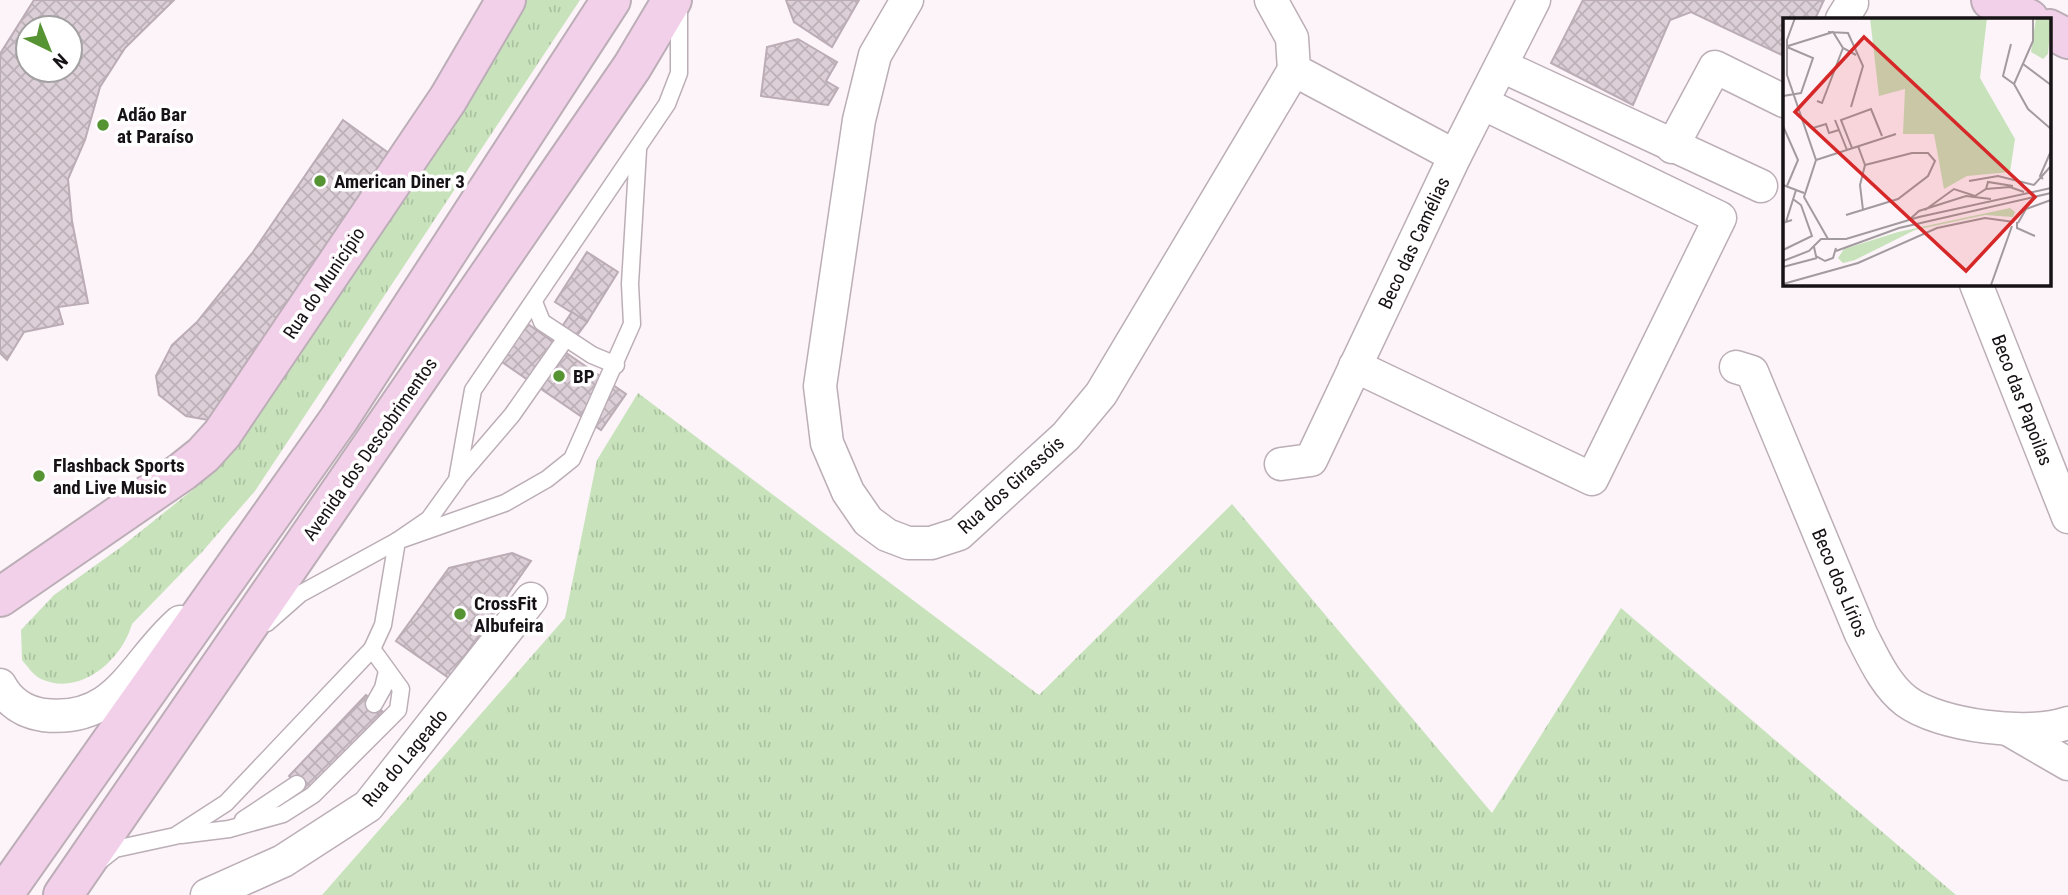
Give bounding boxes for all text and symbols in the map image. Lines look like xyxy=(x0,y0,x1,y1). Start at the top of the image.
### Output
north arrow xyxy=(14,14,84,84)
inset map xyxy=(1783,18,2050,285)
text: N xyxy=(48,49,72,73)
place label: Adão Bar at Paraíso xyxy=(117,103,194,148)
marker: Adão Bar at Paraíso xyxy=(95,117,111,133)
place label: American Diner 3 xyxy=(334,170,465,193)
marker: American Diner 3 xyxy=(312,173,328,189)
street label: Beco das Camélias xyxy=(1373,173,1455,313)
street label: Rua do Município xyxy=(278,223,370,343)
street label: Beco das Papoilas xyxy=(1986,331,2058,469)
street label: Avenida dos Descobrimentos xyxy=(298,353,442,545)
place label: BP xyxy=(573,365,595,388)
marker: BP xyxy=(551,368,567,384)
street label: Rua dos Girassóis xyxy=(953,431,1069,539)
place label: Flashback Sports and Live Music xyxy=(53,454,185,499)
marker: Flashback Sports and Live Music xyxy=(31,468,47,484)
street label: Beco dos Lírios xyxy=(1807,525,1873,641)
place label: CrossFit Albufeira xyxy=(474,592,544,637)
marker: CrossFit Albufeira xyxy=(452,606,468,622)
street label: Rua do Lageado xyxy=(357,704,453,812)

